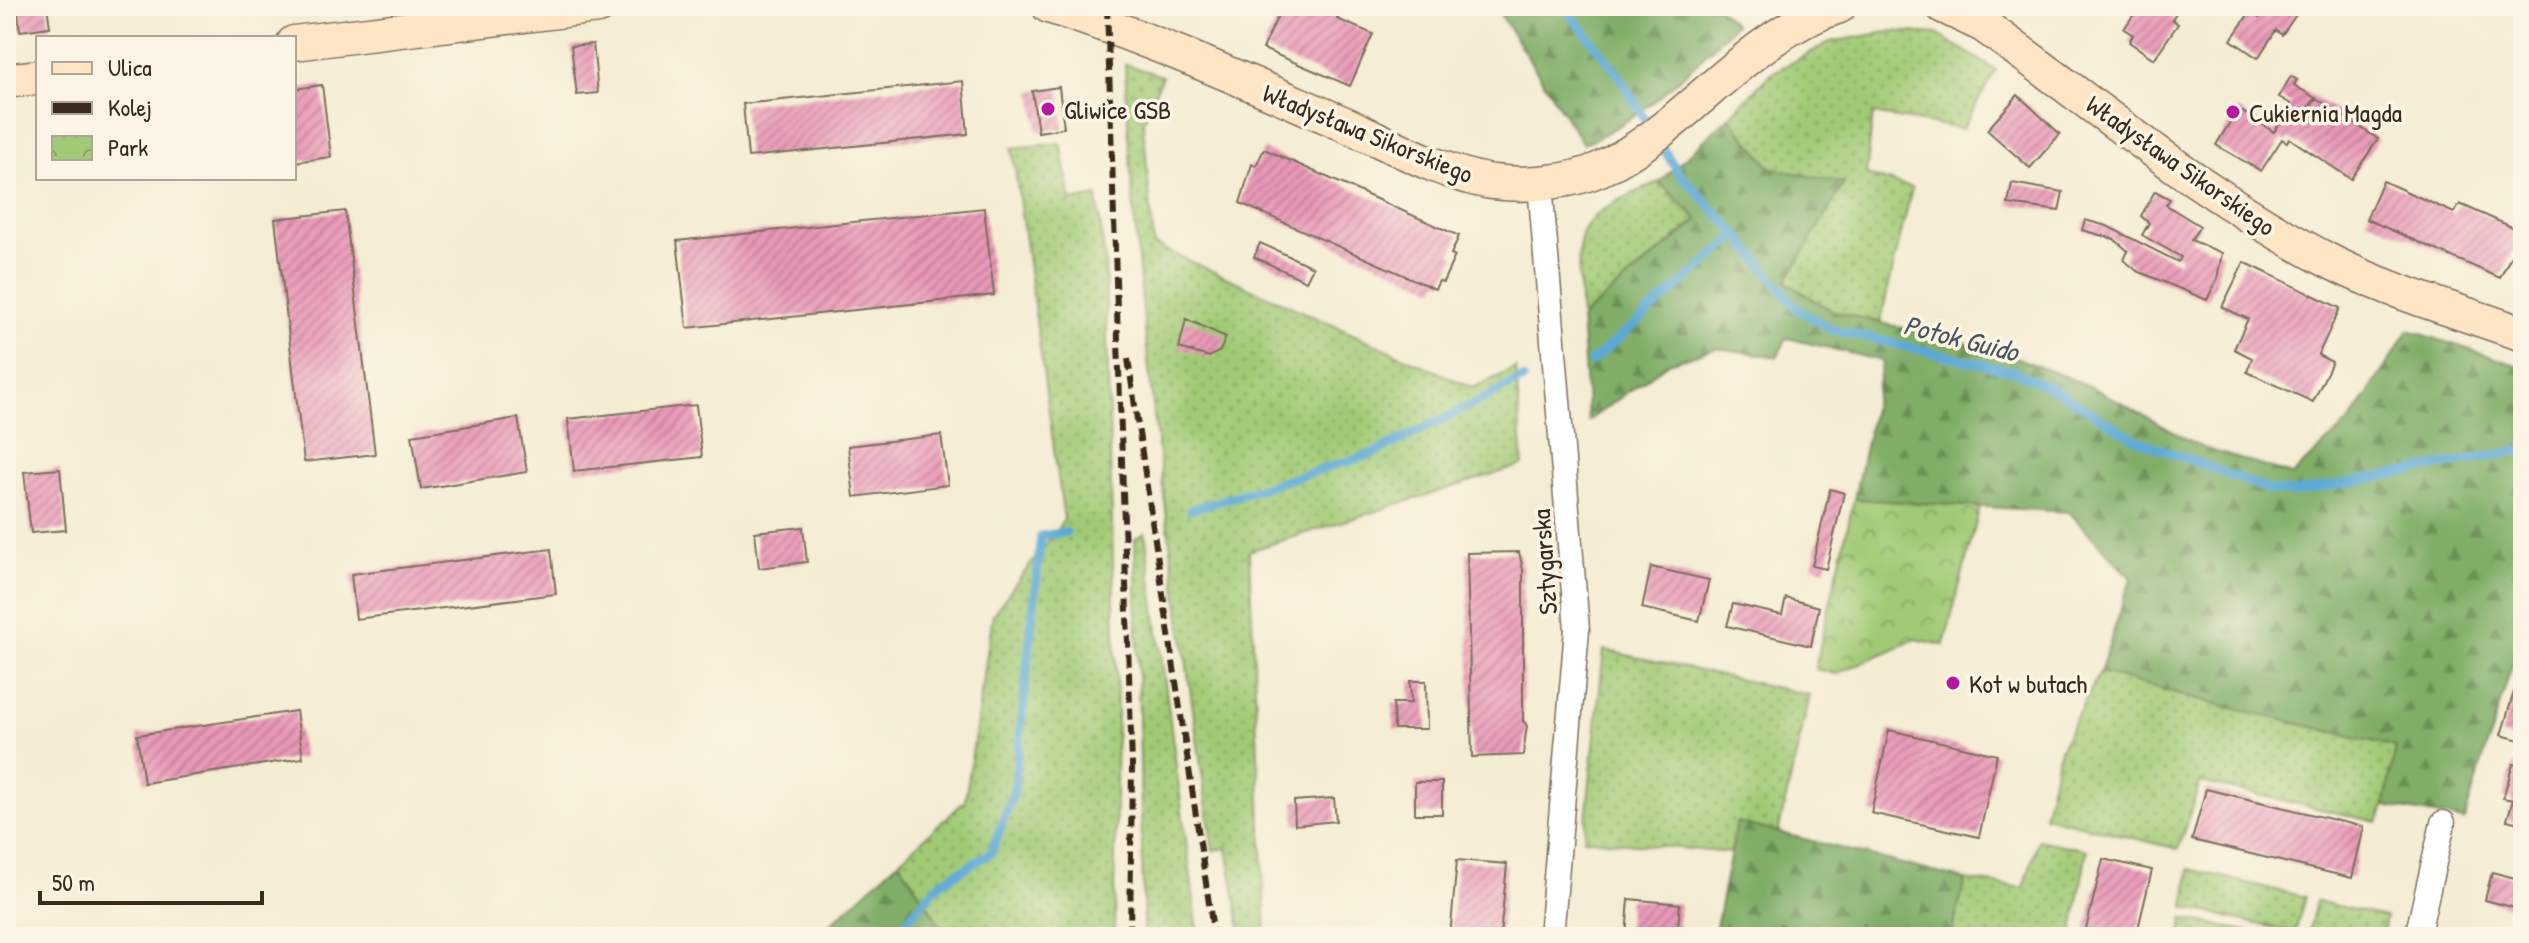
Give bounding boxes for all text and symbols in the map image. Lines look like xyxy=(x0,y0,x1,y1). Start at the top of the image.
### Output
legend xyxy=(36,36,296,180)
text: Ulica xyxy=(108,51,152,83)
street label: Władysława Sikorskiego xyxy=(1258,75,1478,191)
street label: Władysława Sikorskiego xyxy=(2079,87,2283,243)
text: Kolej xyxy=(108,91,152,123)
place label: Gliwice GSB xyxy=(1064,92,1171,127)
place label: Cukiernia Magda xyxy=(2249,95,2402,130)
marker: Gliwice GSB xyxy=(1039,100,1057,118)
marker: Cukiernia Magda xyxy=(2224,103,2242,121)
text: Park xyxy=(108,131,148,163)
water label: Potok Guido xyxy=(1900,305,2024,371)
street label: Sztygarska xyxy=(1523,508,1565,616)
place label: Kot w butach xyxy=(1969,666,2087,701)
marker: Kot w butach xyxy=(1944,674,1962,692)
scale bar xyxy=(40,855,262,905)
text: 50 m xyxy=(52,866,95,898)

